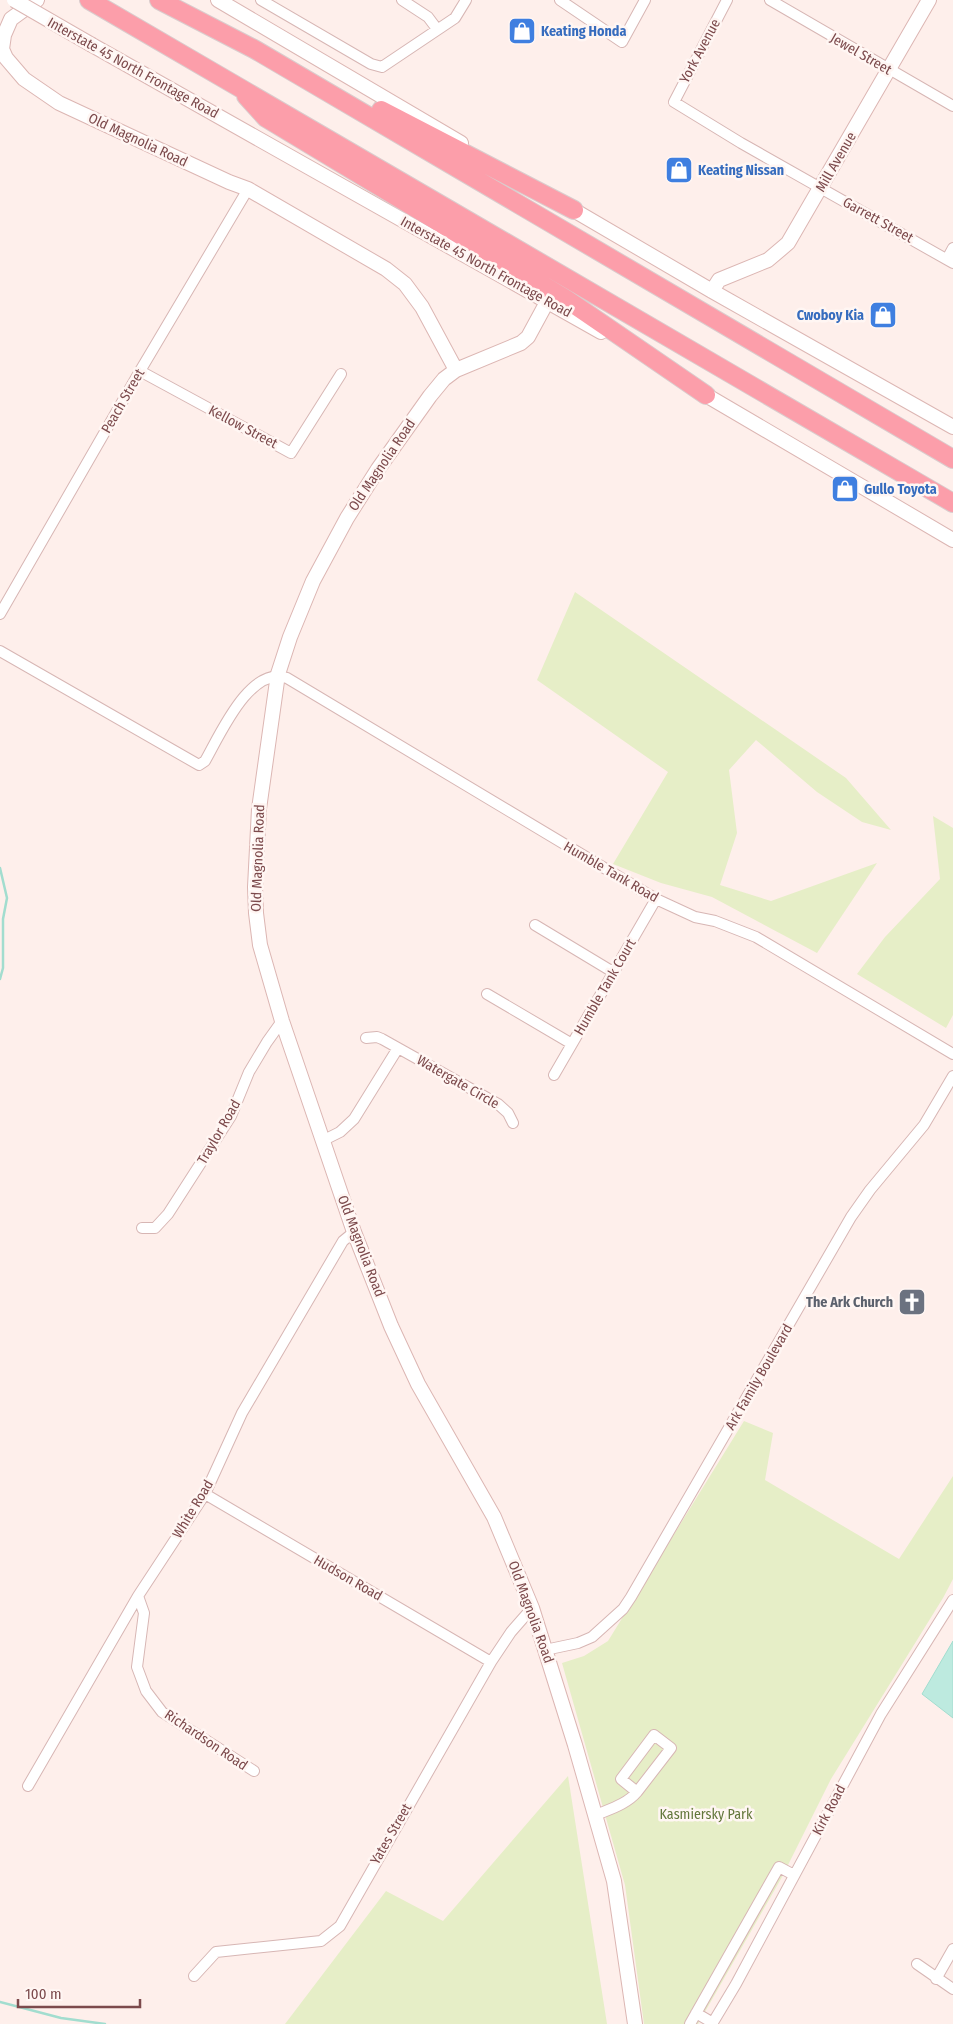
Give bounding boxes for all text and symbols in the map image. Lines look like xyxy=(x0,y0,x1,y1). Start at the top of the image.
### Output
street label: Interstate 45 North Frontage Road xyxy=(45,14,221,122)
shop icon: Keating Honda xyxy=(507,16,537,46)
street label: York Avenue xyxy=(676,16,724,86)
place label: Keating Honda xyxy=(541,23,626,40)
street label: Jewel Street xyxy=(827,30,895,79)
street label: Old Magnolia Road xyxy=(86,110,190,170)
street label: Mill Avenue xyxy=(812,129,860,195)
shop icon: Keating Nissan xyxy=(664,155,694,185)
place label: Keating Nissan xyxy=(698,162,784,179)
street label: Garrett Street xyxy=(840,194,917,247)
street label: Interstate 45 North Frontage Road xyxy=(398,213,574,321)
shop icon: Cwoboy Kia xyxy=(868,300,898,330)
place label: Cwoboy Kia xyxy=(797,307,864,324)
street label: Peach Street xyxy=(98,365,148,436)
street label: Kellow Street xyxy=(206,402,281,452)
street label: Old Magnolia Road xyxy=(345,416,419,514)
shop icon: Gullo Toyota xyxy=(830,474,860,504)
place label: Gullo Toyota xyxy=(864,481,937,498)
street label: Old Magnolia Road xyxy=(248,804,268,912)
street label: Humble Tank Road xyxy=(561,838,661,906)
street label: Humble Tank Court xyxy=(570,935,640,1038)
street label: Watergate Circle xyxy=(414,1052,502,1112)
street label: Traylor Road xyxy=(194,1097,244,1167)
street label: Old Magnolia Road xyxy=(334,1193,388,1299)
church icon: The Ark Church xyxy=(897,1287,927,1317)
place label: The Ark Church xyxy=(806,1294,893,1311)
street label: Ark Family Boulevard xyxy=(722,1321,796,1433)
street label: White Road xyxy=(169,1477,217,1541)
street label: Hudson Road xyxy=(311,1552,385,1604)
street label: Old Magnolia Road xyxy=(505,1559,557,1665)
street label: Richardson Road xyxy=(161,1706,251,1774)
street label: Kirk Road xyxy=(809,1782,849,1838)
street label: Yates Street xyxy=(367,1800,415,1868)
park label: Kasmiersky Park xyxy=(660,1806,753,1823)
scale bar xyxy=(18,1976,140,2008)
text: 100 m xyxy=(25,1985,62,2003)

